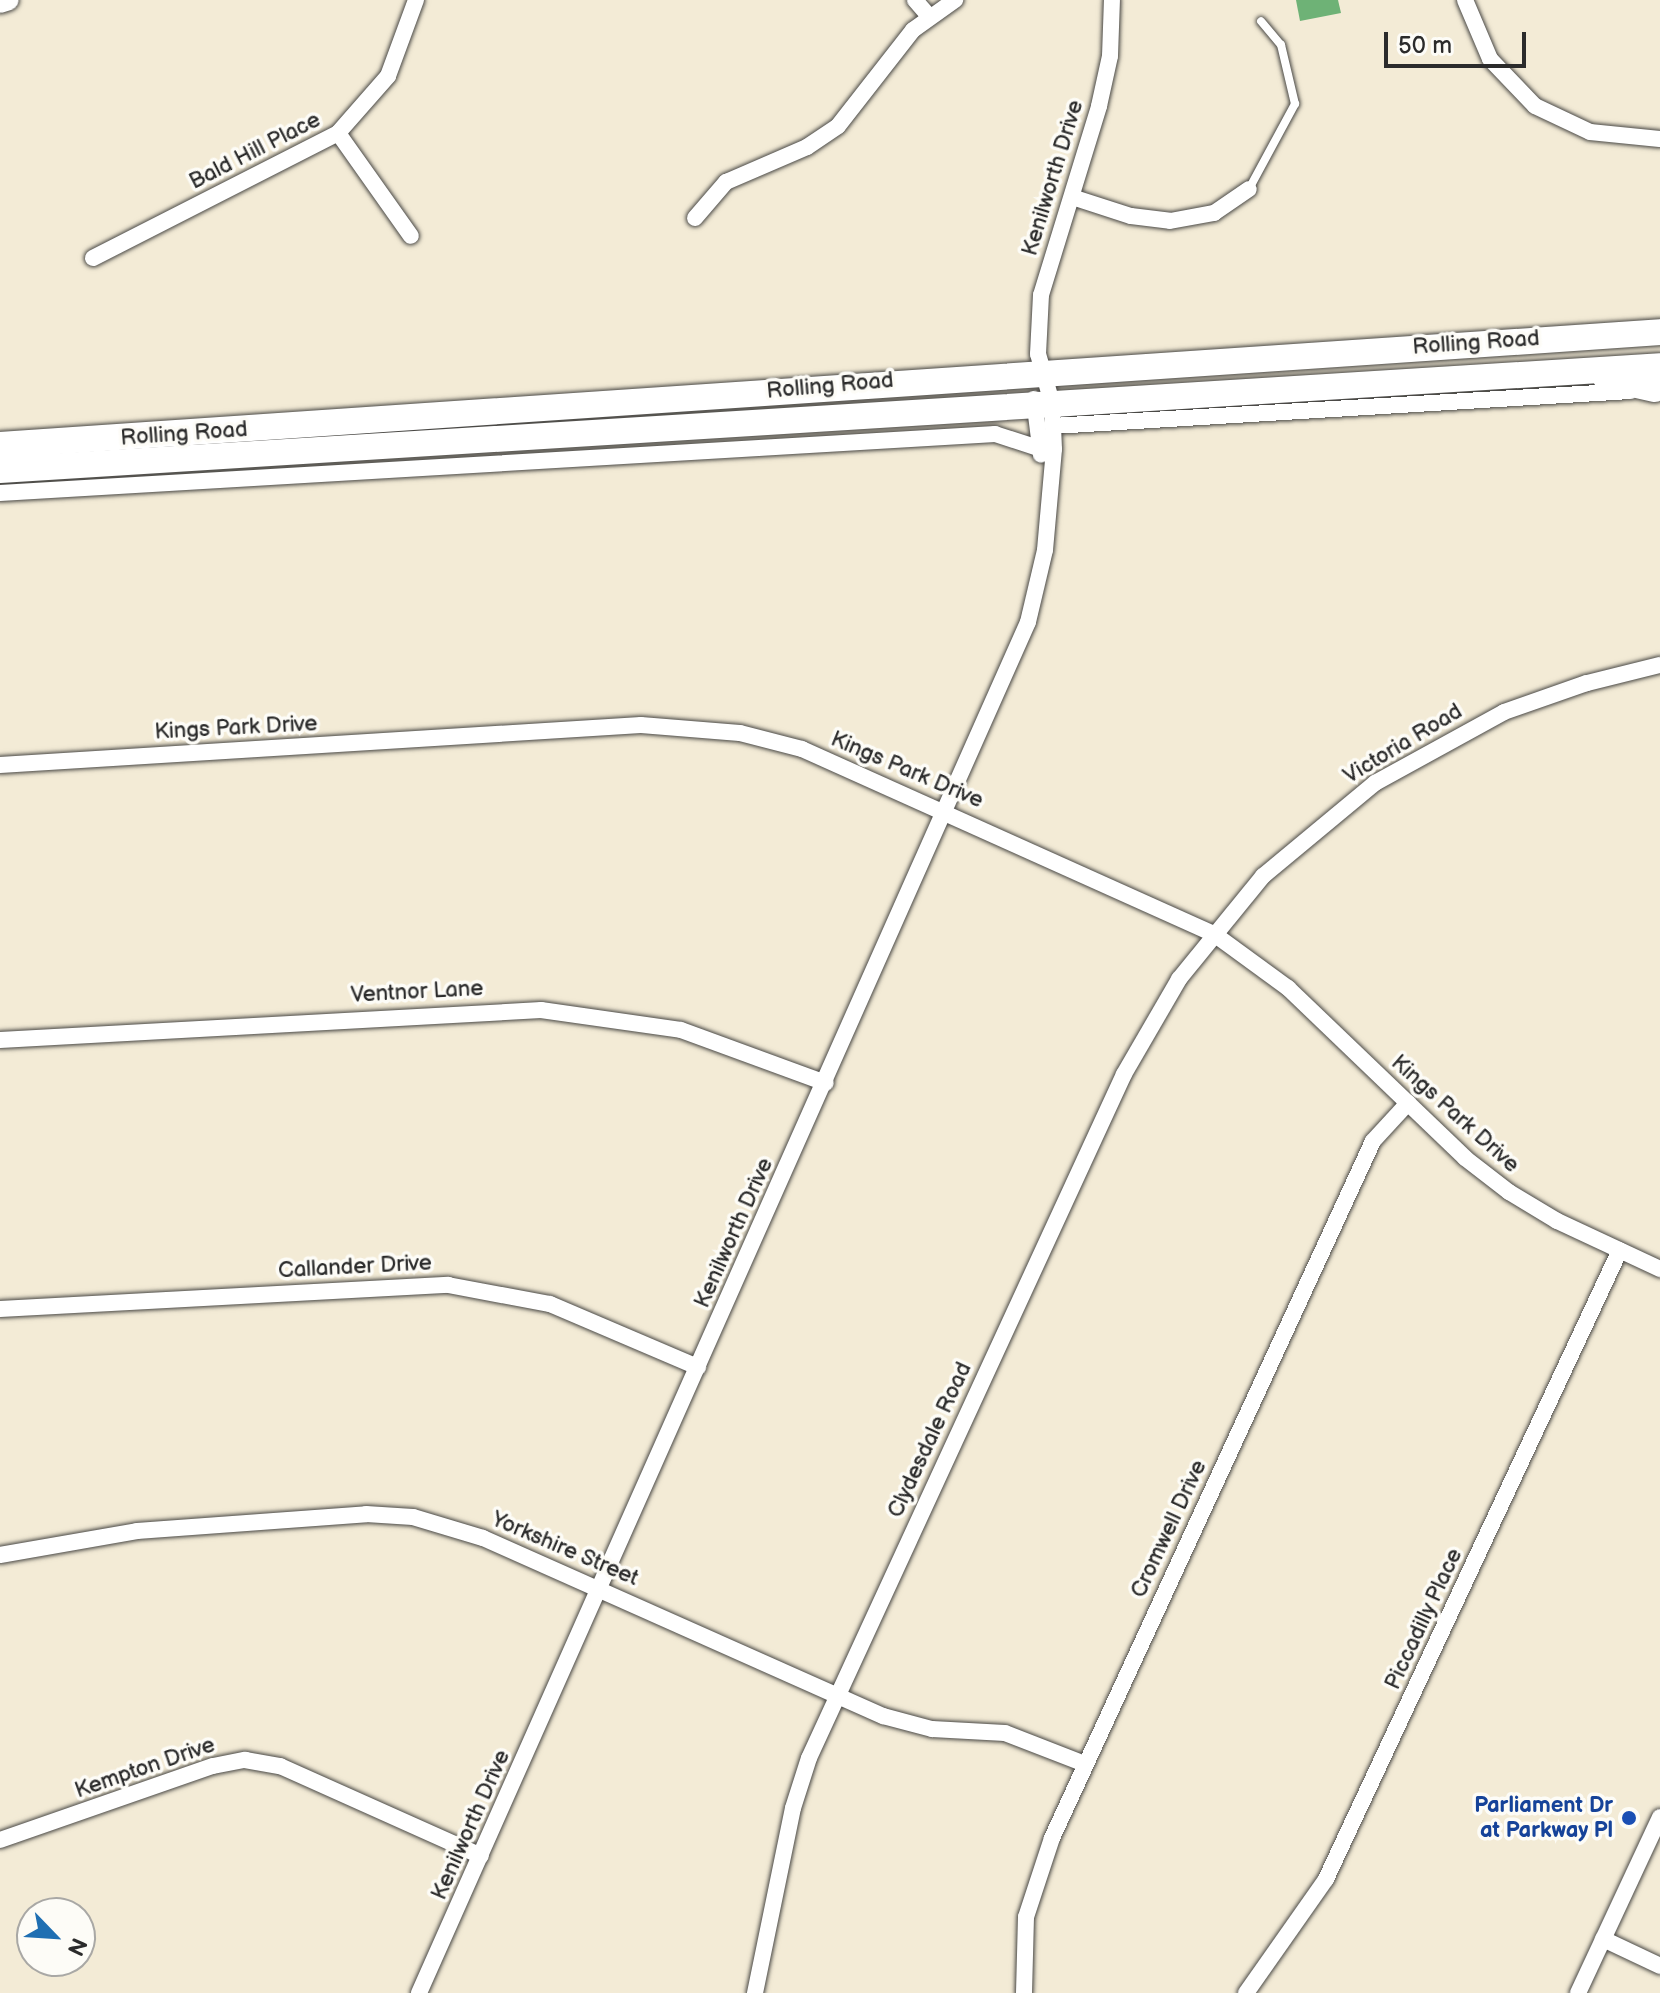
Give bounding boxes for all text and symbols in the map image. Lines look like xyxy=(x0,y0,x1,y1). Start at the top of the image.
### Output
scale bar xyxy=(1388,16,1530,66)
text: 50 m xyxy=(1398,31,1452,60)
street label: Kenilworth Drive xyxy=(1017,97,1089,259)
street label: Bald Hill Place xyxy=(185,107,325,195)
street label: Rolling Road xyxy=(1412,325,1540,361)
street label: Rolling Road xyxy=(765,367,895,405)
street label: Rolling Road xyxy=(120,416,248,452)
street label: Victoria Road xyxy=(1339,698,1467,790)
street label: Kings Park Drive xyxy=(154,711,318,745)
street label: Kings Park Drive xyxy=(827,726,987,814)
street label: Ventnor Lane xyxy=(350,975,484,1009)
street label: Kings Park Drive xyxy=(1386,1050,1524,1178)
street label: Kenilworth Drive xyxy=(689,1154,779,1312)
street label: Callander Drive xyxy=(277,1250,433,1284)
street label: Clydesdale Road xyxy=(882,1358,978,1522)
street label: Cromwell Drive xyxy=(1126,1456,1212,1602)
street label: Yorkshire Street xyxy=(487,1506,643,1592)
street label: Piccadilly Place xyxy=(1379,1544,1469,1694)
street label: Kempton Drive xyxy=(72,1732,218,1804)
street label: Kenilworth Drive xyxy=(426,1746,516,1904)
place label: Parliament Dr at Parkway Pl xyxy=(1474,1792,1613,1844)
marker: Parliament Dr at Parkway Pl xyxy=(1620,1809,1638,1827)
north arrow xyxy=(16,1897,96,1977)
text: N xyxy=(61,1933,92,1960)

